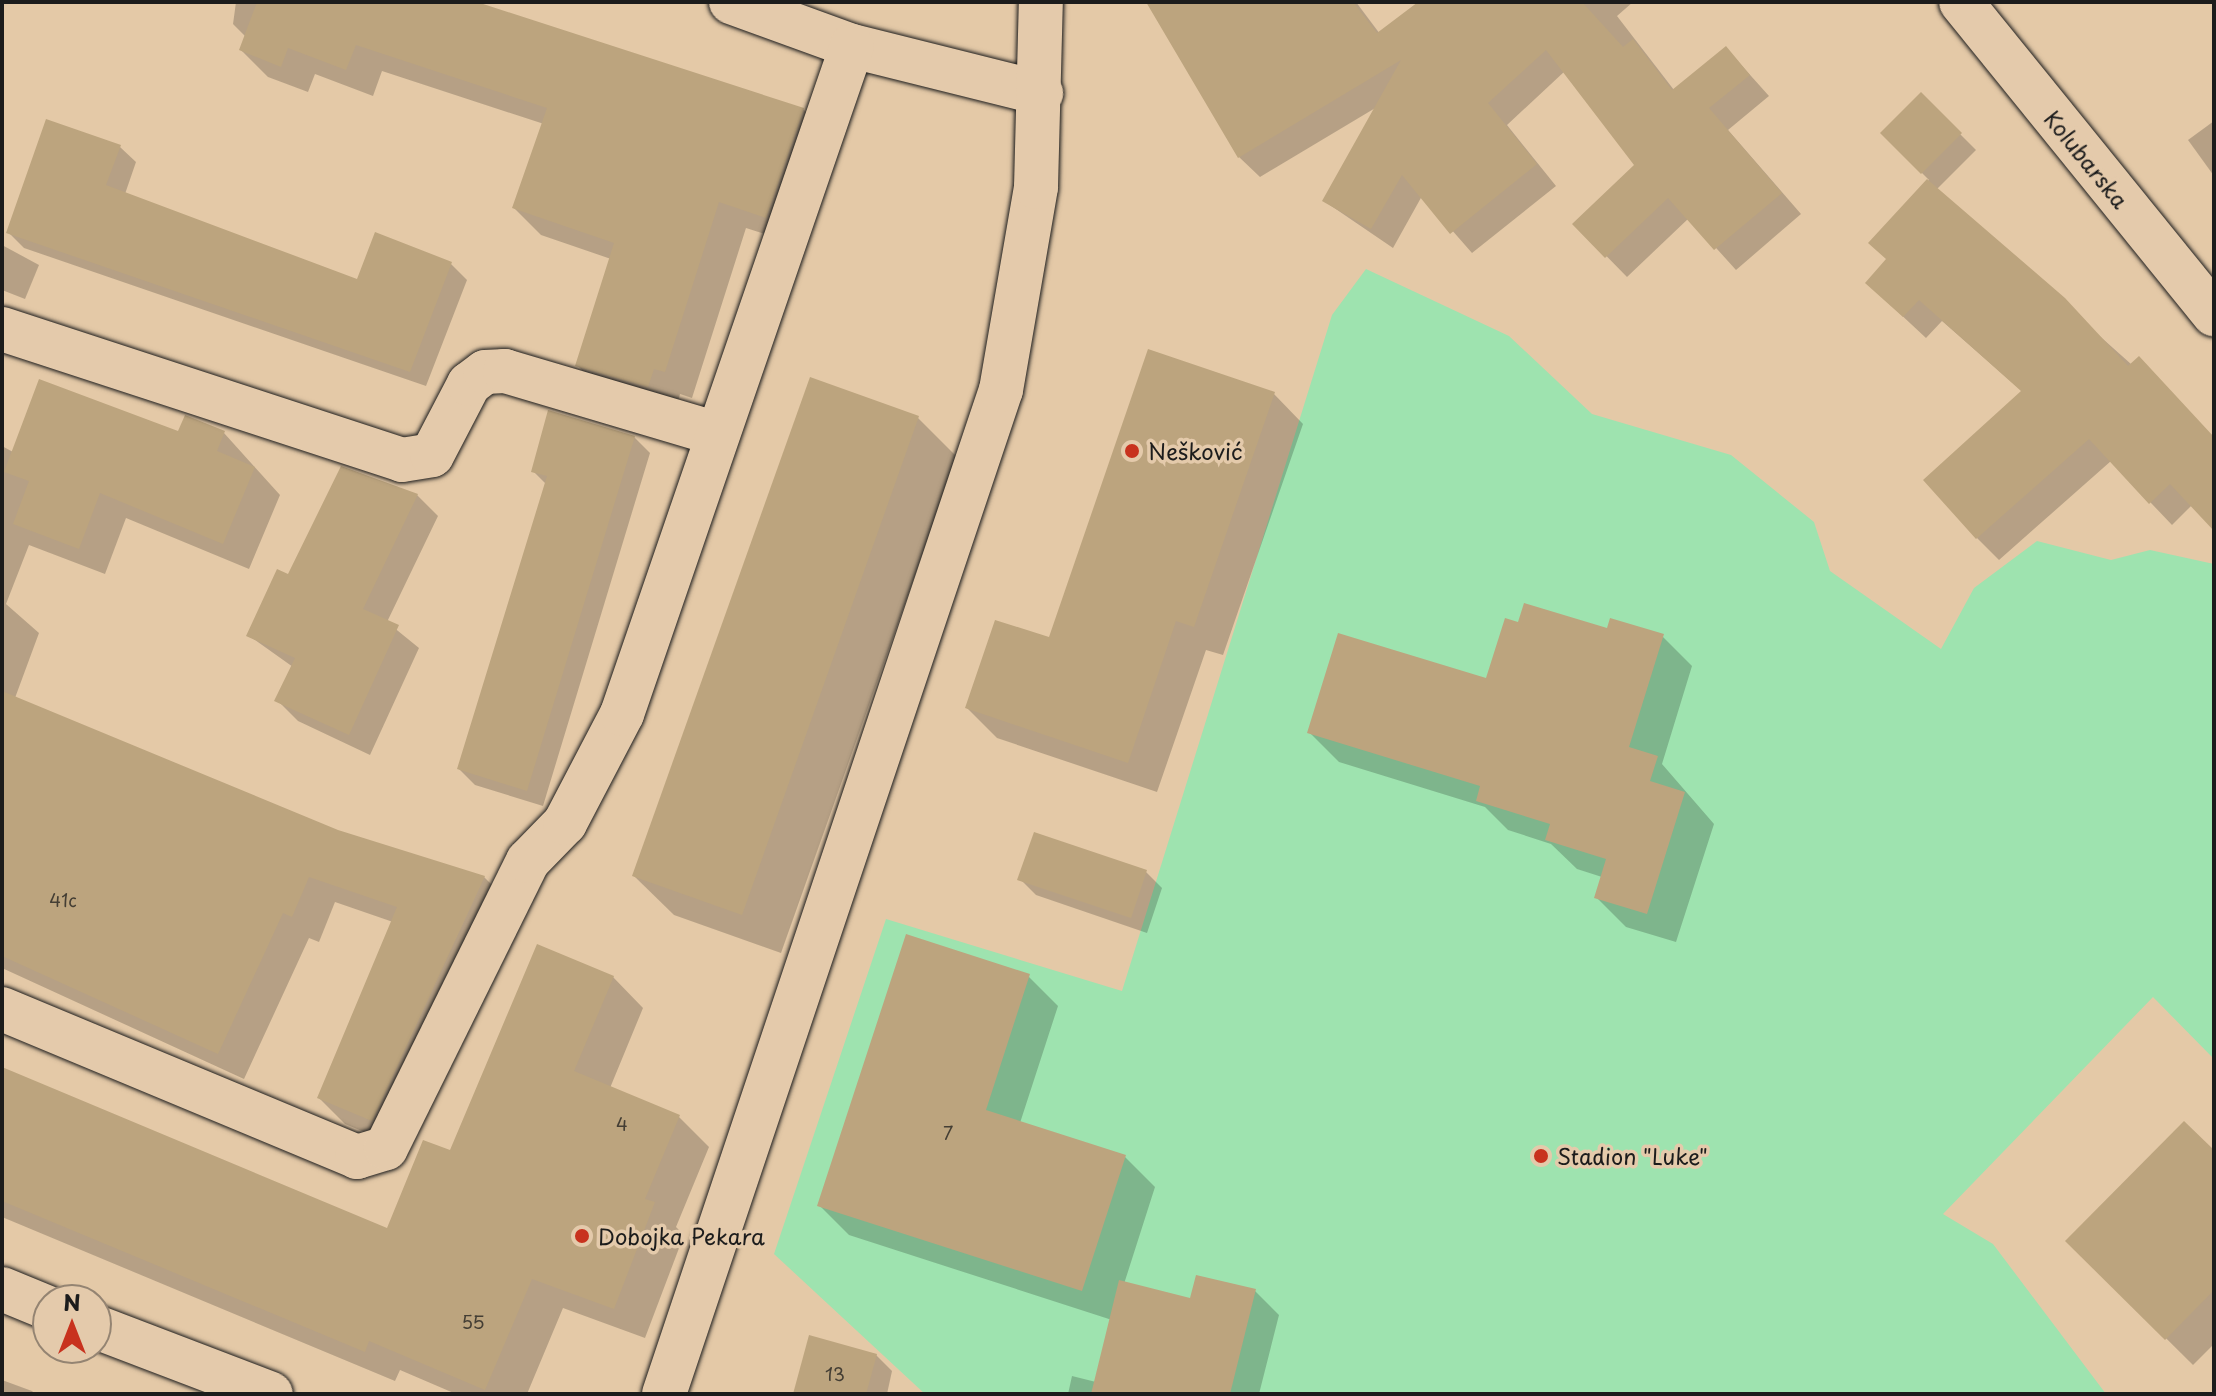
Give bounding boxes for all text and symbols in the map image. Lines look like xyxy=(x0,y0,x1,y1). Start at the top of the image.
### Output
street label: Kolubarska xyxy=(2040,105,2134,213)
place label: Nešković xyxy=(1148,438,1243,464)
marker: Nešković xyxy=(1123,442,1141,460)
house number: 41c xyxy=(49,889,77,911)
house number: 4 xyxy=(616,1113,628,1135)
house number: 7 xyxy=(943,1122,953,1144)
place label: Stadion "Luke" xyxy=(1557,1143,1709,1169)
marker: Stadion "Luke" xyxy=(1532,1147,1550,1165)
place label: Dobojka Pekara xyxy=(598,1223,767,1249)
marker: Dobojka Pekara xyxy=(573,1227,591,1245)
north arrow xyxy=(32,1284,112,1364)
text: N xyxy=(63,1285,81,1318)
house number: 55 xyxy=(461,1311,485,1333)
house number: 13 xyxy=(825,1363,845,1385)

